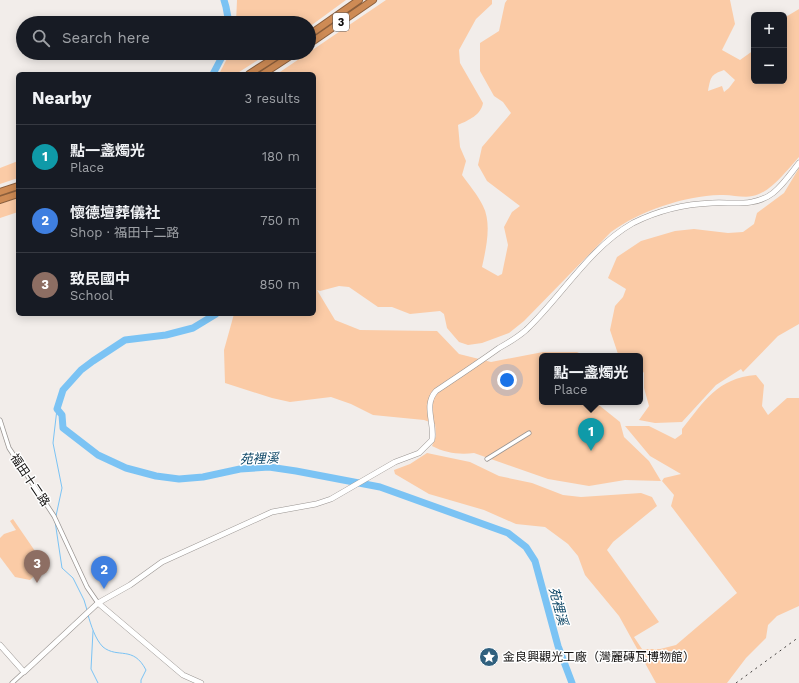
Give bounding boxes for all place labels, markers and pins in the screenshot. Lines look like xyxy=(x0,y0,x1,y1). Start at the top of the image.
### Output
pin: 1 xyxy=(578,418,604,451)
pin: 3 xyxy=(24,550,50,583)
pin: 2 xyxy=(91,556,117,589)
place icon: 金良興觀光工廠（灣麗磚瓦博物館） xyxy=(478,646,500,668)
place label: 金良興觀光工廠（灣麗磚瓦博物館） xyxy=(503,650,695,664)

